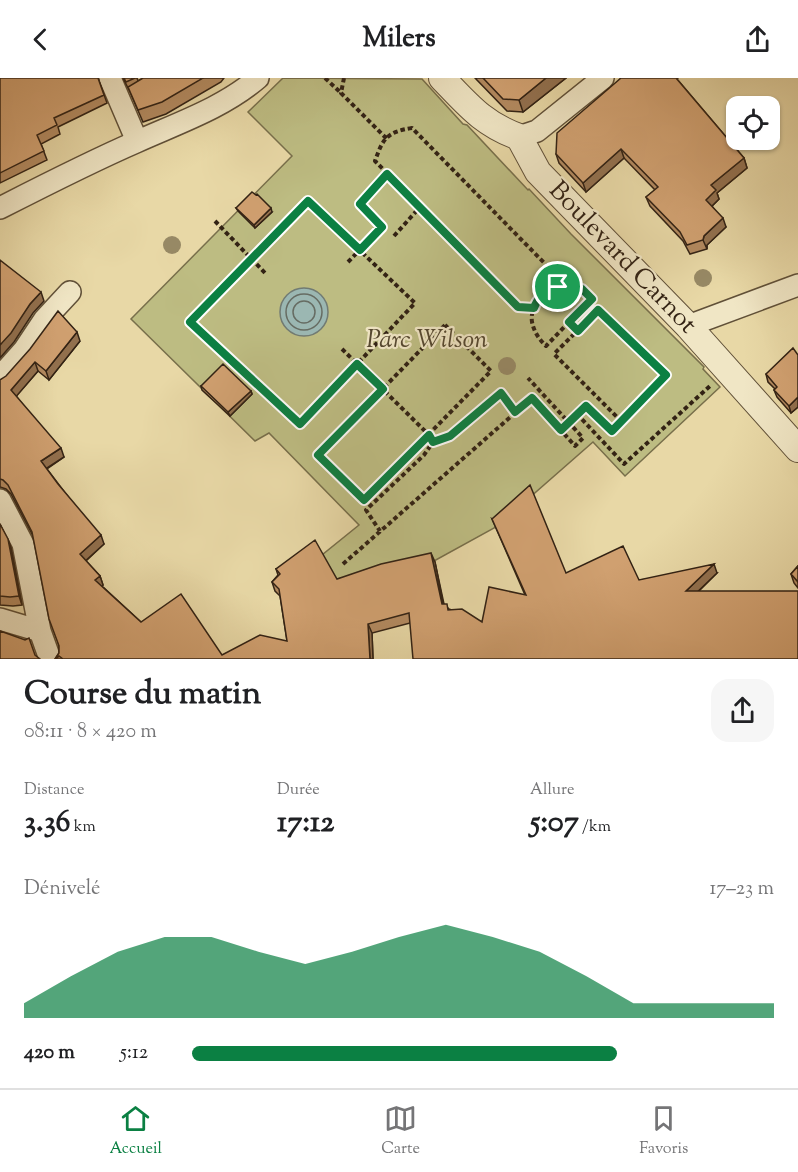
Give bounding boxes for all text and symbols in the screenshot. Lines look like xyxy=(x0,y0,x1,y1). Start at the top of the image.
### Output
text: Milers xyxy=(362,20,436,59)
icon: back xyxy=(24,23,57,56)
icon: share xyxy=(741,23,774,56)
map controls xyxy=(726,96,780,150)
button: locate xyxy=(726,96,780,150)
street label: Boulevard Carnot xyxy=(539,173,705,343)
pin xyxy=(532,261,583,312)
icon: arrive xyxy=(541,270,574,303)
park label: Parc Wilson xyxy=(366,322,488,359)
text: Course du matin xyxy=(24,671,261,719)
button: share xyxy=(711,679,774,742)
text: 08:11 · 8 × 420 m xyxy=(24,718,157,747)
text: Distance xyxy=(24,779,84,802)
text: Durée xyxy=(277,779,320,802)
text: Allure xyxy=(530,779,574,802)
text: 3.36 xyxy=(24,802,70,845)
text: 17:12 xyxy=(277,802,334,845)
text: 5:07 xyxy=(530,802,579,845)
text: km xyxy=(70,816,96,839)
text: /km xyxy=(579,816,611,839)
text: Dénivelé xyxy=(24,875,100,904)
text: 17–23 m xyxy=(710,875,774,904)
text: 420 m xyxy=(24,1039,75,1068)
text: 5:12 xyxy=(120,1039,148,1068)
tab: Accueil xyxy=(110,1102,162,1161)
tab: Carte xyxy=(381,1102,420,1161)
tab: Favoris xyxy=(639,1102,688,1161)

